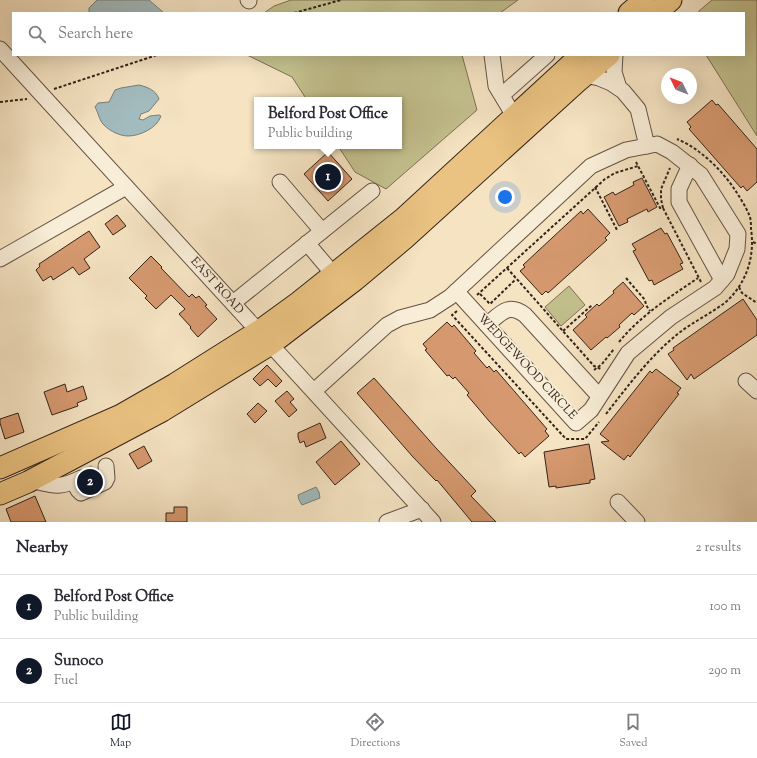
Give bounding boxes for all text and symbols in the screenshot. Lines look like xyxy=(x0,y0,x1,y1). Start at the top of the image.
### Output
search box xyxy=(12,12,745,56)
icon: search xyxy=(26,23,48,45)
text: Search here xyxy=(58,24,133,45)
north arrow xyxy=(661,68,697,104)
popup xyxy=(254,97,402,149)
text: Belford Post Office xyxy=(268,104,388,125)
text: Public building xyxy=(268,125,352,143)
pin: 1 xyxy=(315,162,341,192)
your location xyxy=(495,187,515,207)
street label: EAST ROAD xyxy=(186,253,248,318)
street label: WEDGEWOOD CIRCLE xyxy=(473,310,581,424)
pin: 2 xyxy=(77,467,103,497)
text: Nearby xyxy=(16,536,68,560)
text: 2 results xyxy=(696,539,741,557)
text: Belford Post Office xyxy=(54,587,174,608)
text: 1 xyxy=(27,598,31,616)
text: 100 m xyxy=(709,598,741,616)
text: Public building xyxy=(54,608,138,626)
text: Sunoco xyxy=(54,651,104,672)
text: 2 xyxy=(26,662,32,680)
text: 290 m xyxy=(708,662,741,680)
text: Fuel xyxy=(54,672,78,690)
tab: Map xyxy=(110,711,132,751)
tab: Directions xyxy=(351,711,400,751)
tab: Saved xyxy=(619,711,647,751)

